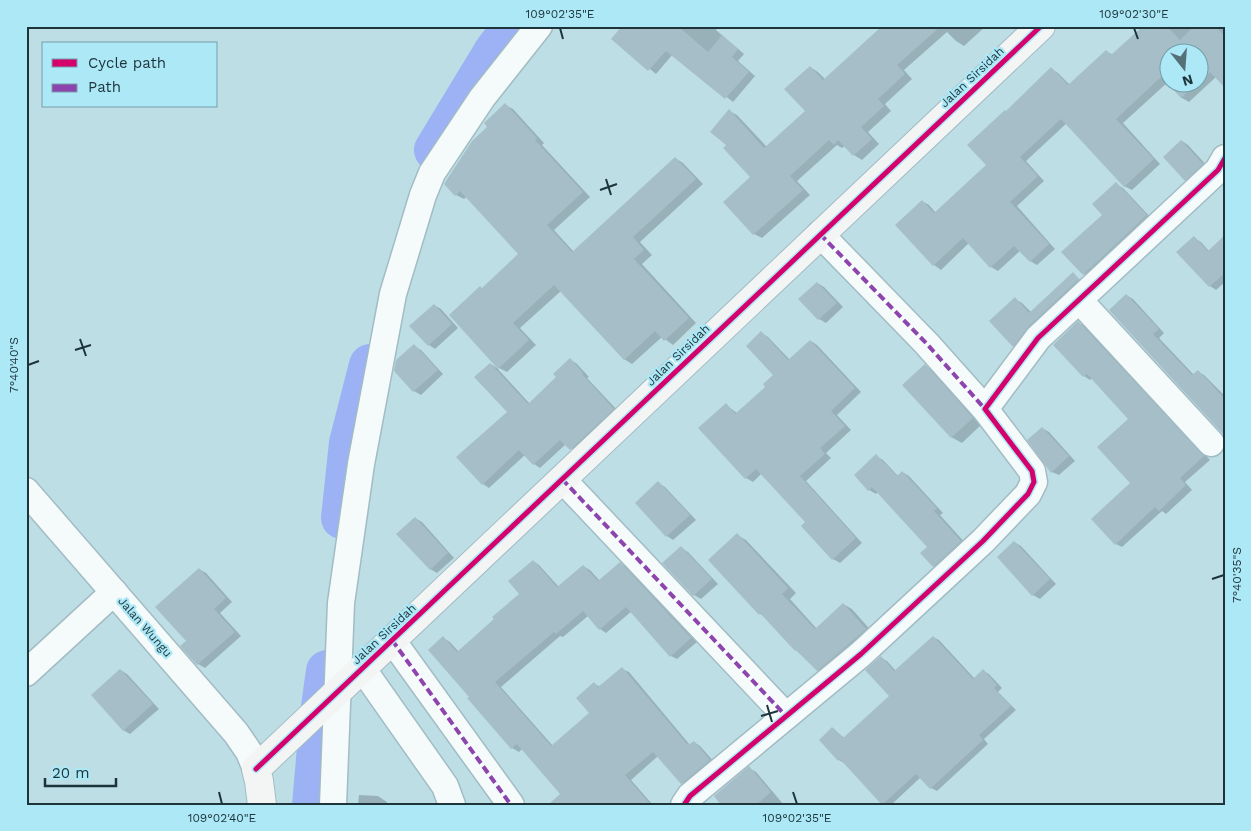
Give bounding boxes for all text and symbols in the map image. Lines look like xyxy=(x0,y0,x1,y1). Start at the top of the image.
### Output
text: 109°02'35"E xyxy=(526,7,595,21)
text: 109°02'30"E xyxy=(1099,7,1169,21)
legend xyxy=(42,42,218,108)
north arrow xyxy=(1158,42,1208,92)
street label: Jalan Sirsidah xyxy=(937,44,1007,110)
text: Cycle path xyxy=(88,54,166,72)
text: N xyxy=(1181,71,1195,90)
text: Path xyxy=(88,78,121,96)
street label: Jalan Sirsidah xyxy=(644,321,712,389)
text: 7°40'40"S xyxy=(7,337,21,393)
text: 7°40'35"S xyxy=(1230,547,1244,603)
street label: Jalan Wungu xyxy=(115,594,175,660)
street label: Jalan Sirsidah xyxy=(349,601,419,667)
scale bar xyxy=(45,756,116,788)
text: 20 m xyxy=(52,764,90,782)
text: 109°02'40"E xyxy=(188,811,257,825)
text: 109°02'35"E xyxy=(763,811,832,825)

